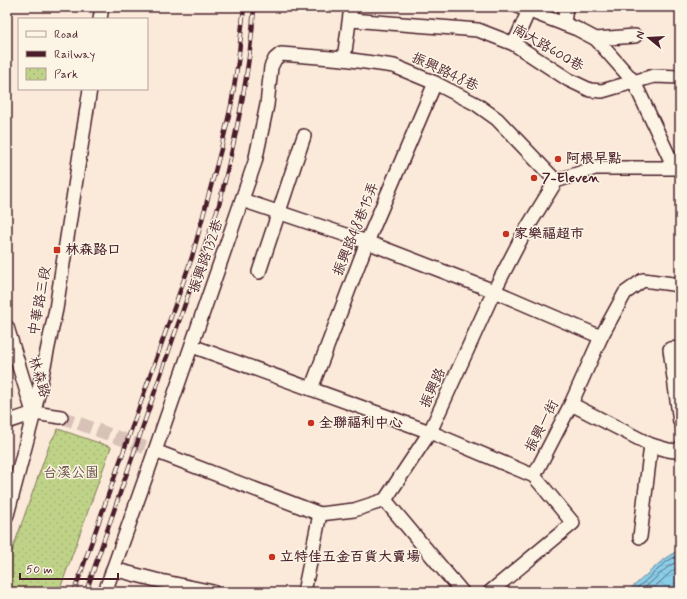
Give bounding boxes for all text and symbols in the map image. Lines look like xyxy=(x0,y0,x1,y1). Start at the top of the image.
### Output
legend xyxy=(18,18,148,90)
north arrow xyxy=(629,18,669,58)
street label: 南大路600巷 xyxy=(509,20,588,76)
text: Road xyxy=(54,27,78,43)
text: N xyxy=(633,30,648,41)
text: Railway xyxy=(54,47,96,63)
street label: 振興路48巷 xyxy=(409,49,482,96)
text: Park xyxy=(54,67,78,83)
place label: 阿根早點 xyxy=(566,150,622,168)
marker: 阿根早點 xyxy=(553,154,563,164)
place label: 7-Eleven xyxy=(542,169,601,187)
marker: 7-Eleven xyxy=(529,173,539,183)
street label: 振興路48巷15弄 xyxy=(329,179,383,279)
street label: 振興路132巷 xyxy=(185,216,227,295)
place label: 家樂福超市 xyxy=(514,225,584,243)
marker: 家樂福超市 xyxy=(501,229,511,239)
place label: 林森路口 xyxy=(65,241,121,259)
marker: 林森路口 xyxy=(52,245,62,255)
street label: 中華路三段 xyxy=(25,265,55,337)
street label: 林森路 xyxy=(24,354,54,400)
street label: 振興路 xyxy=(416,365,450,411)
street label: 振興一街 xyxy=(521,397,563,455)
place label: 全聯福利中心 xyxy=(319,414,403,432)
marker: 全聯福利中心 xyxy=(306,418,316,428)
park label: 台溪公園 xyxy=(43,464,99,482)
place label: 立特佳五金百貨大賣場 xyxy=(280,548,420,566)
marker: 立特佳五金百貨大賣場 xyxy=(267,552,277,562)
scale bar xyxy=(20,555,118,581)
text: 50 m xyxy=(26,562,53,578)

